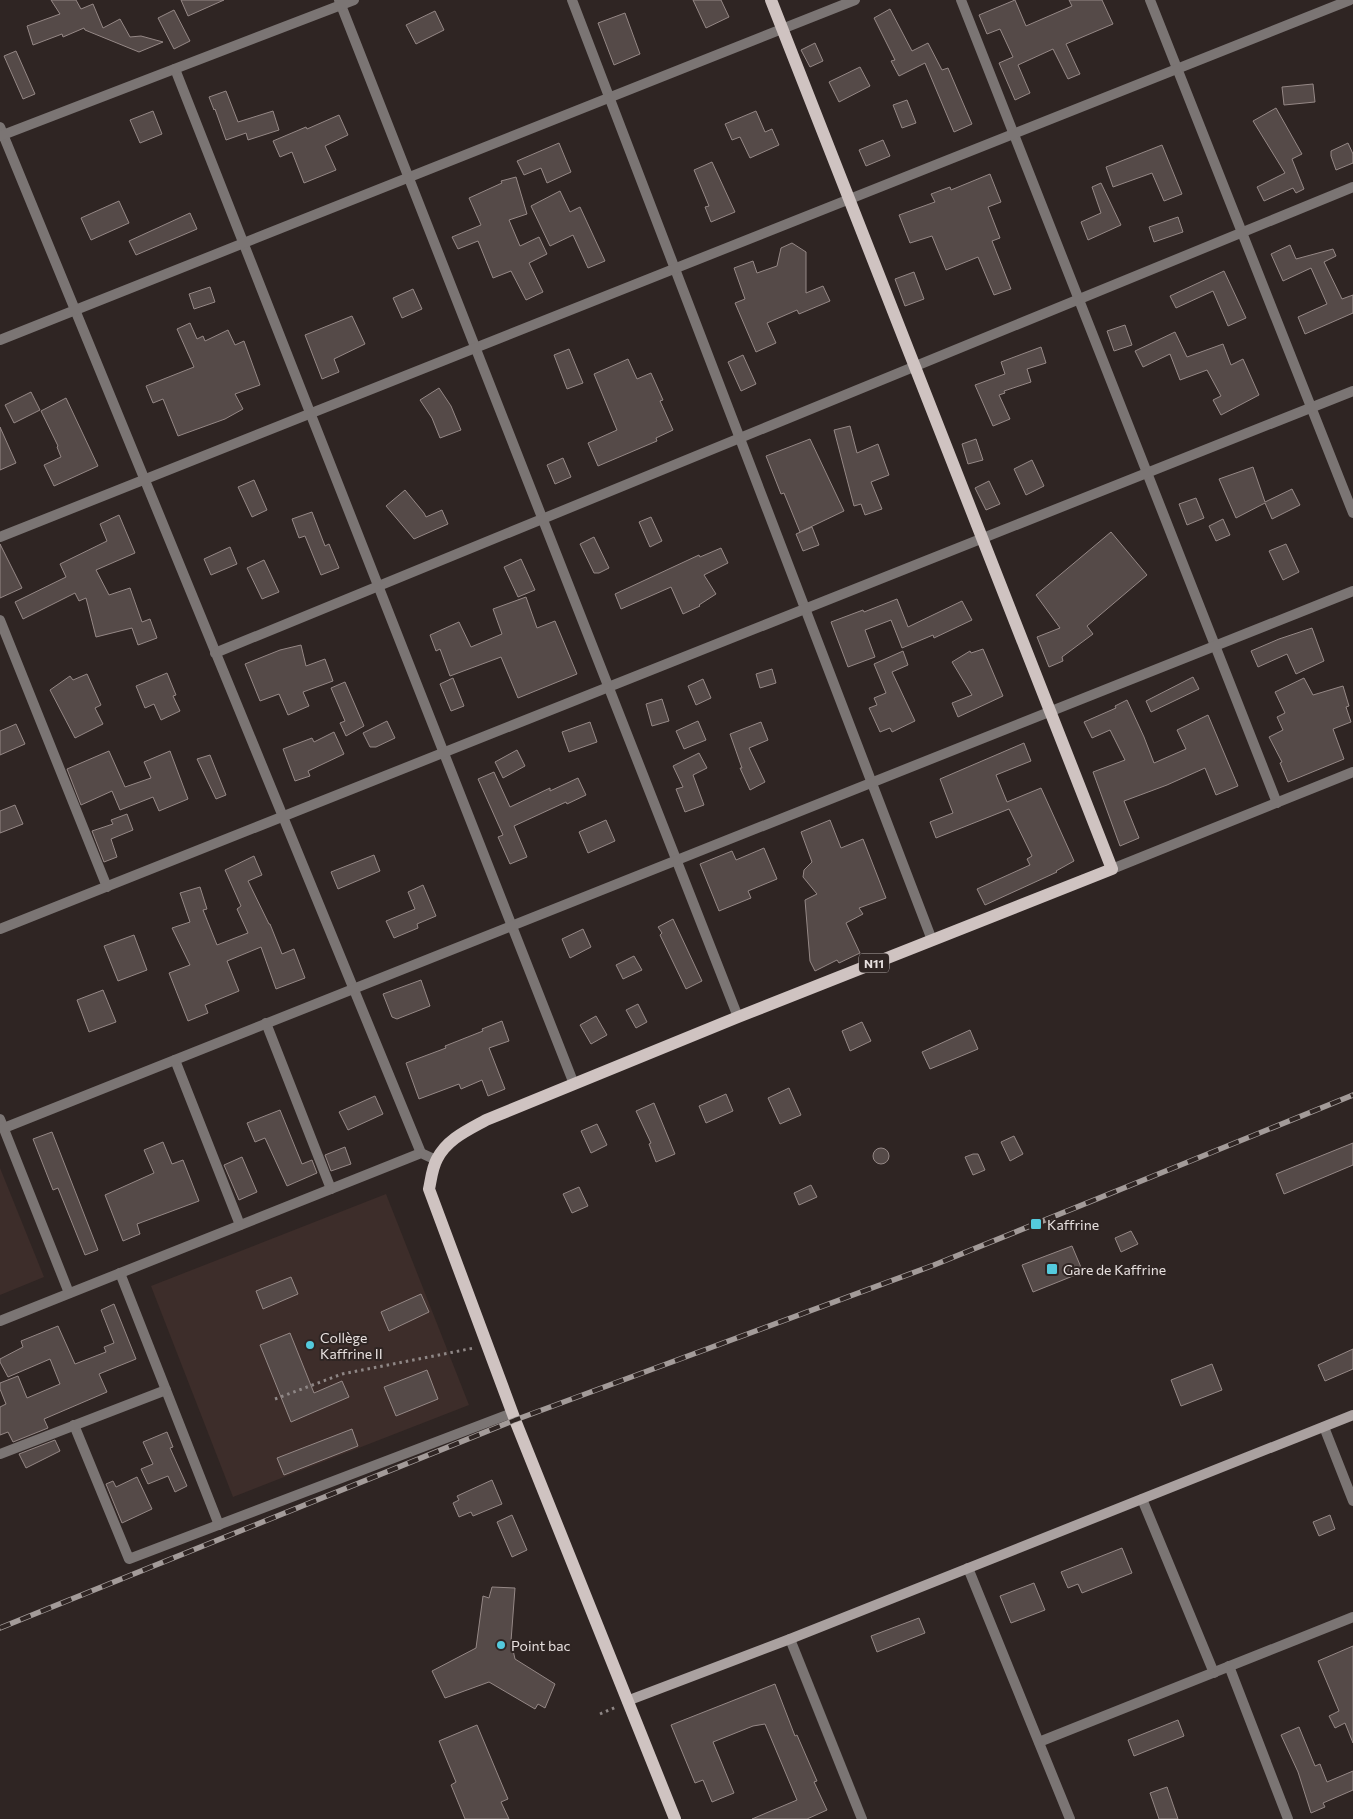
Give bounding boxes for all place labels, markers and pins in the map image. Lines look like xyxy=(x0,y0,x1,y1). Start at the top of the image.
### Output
place label: Kaffrine xyxy=(1047,1216,1099,1233)
marker: Kaffrine xyxy=(1029,1217,1043,1231)
place label: Gare de Kaffrine xyxy=(1063,1261,1166,1278)
marker: Gare de Kaffrine xyxy=(1045,1262,1059,1276)
place label: Collège Kaffrine II xyxy=(320,1329,383,1362)
marker: Collège Kaffrine II xyxy=(304,1339,316,1351)
place label: Point bac xyxy=(511,1637,571,1654)
marker: Point bac xyxy=(495,1639,507,1651)

